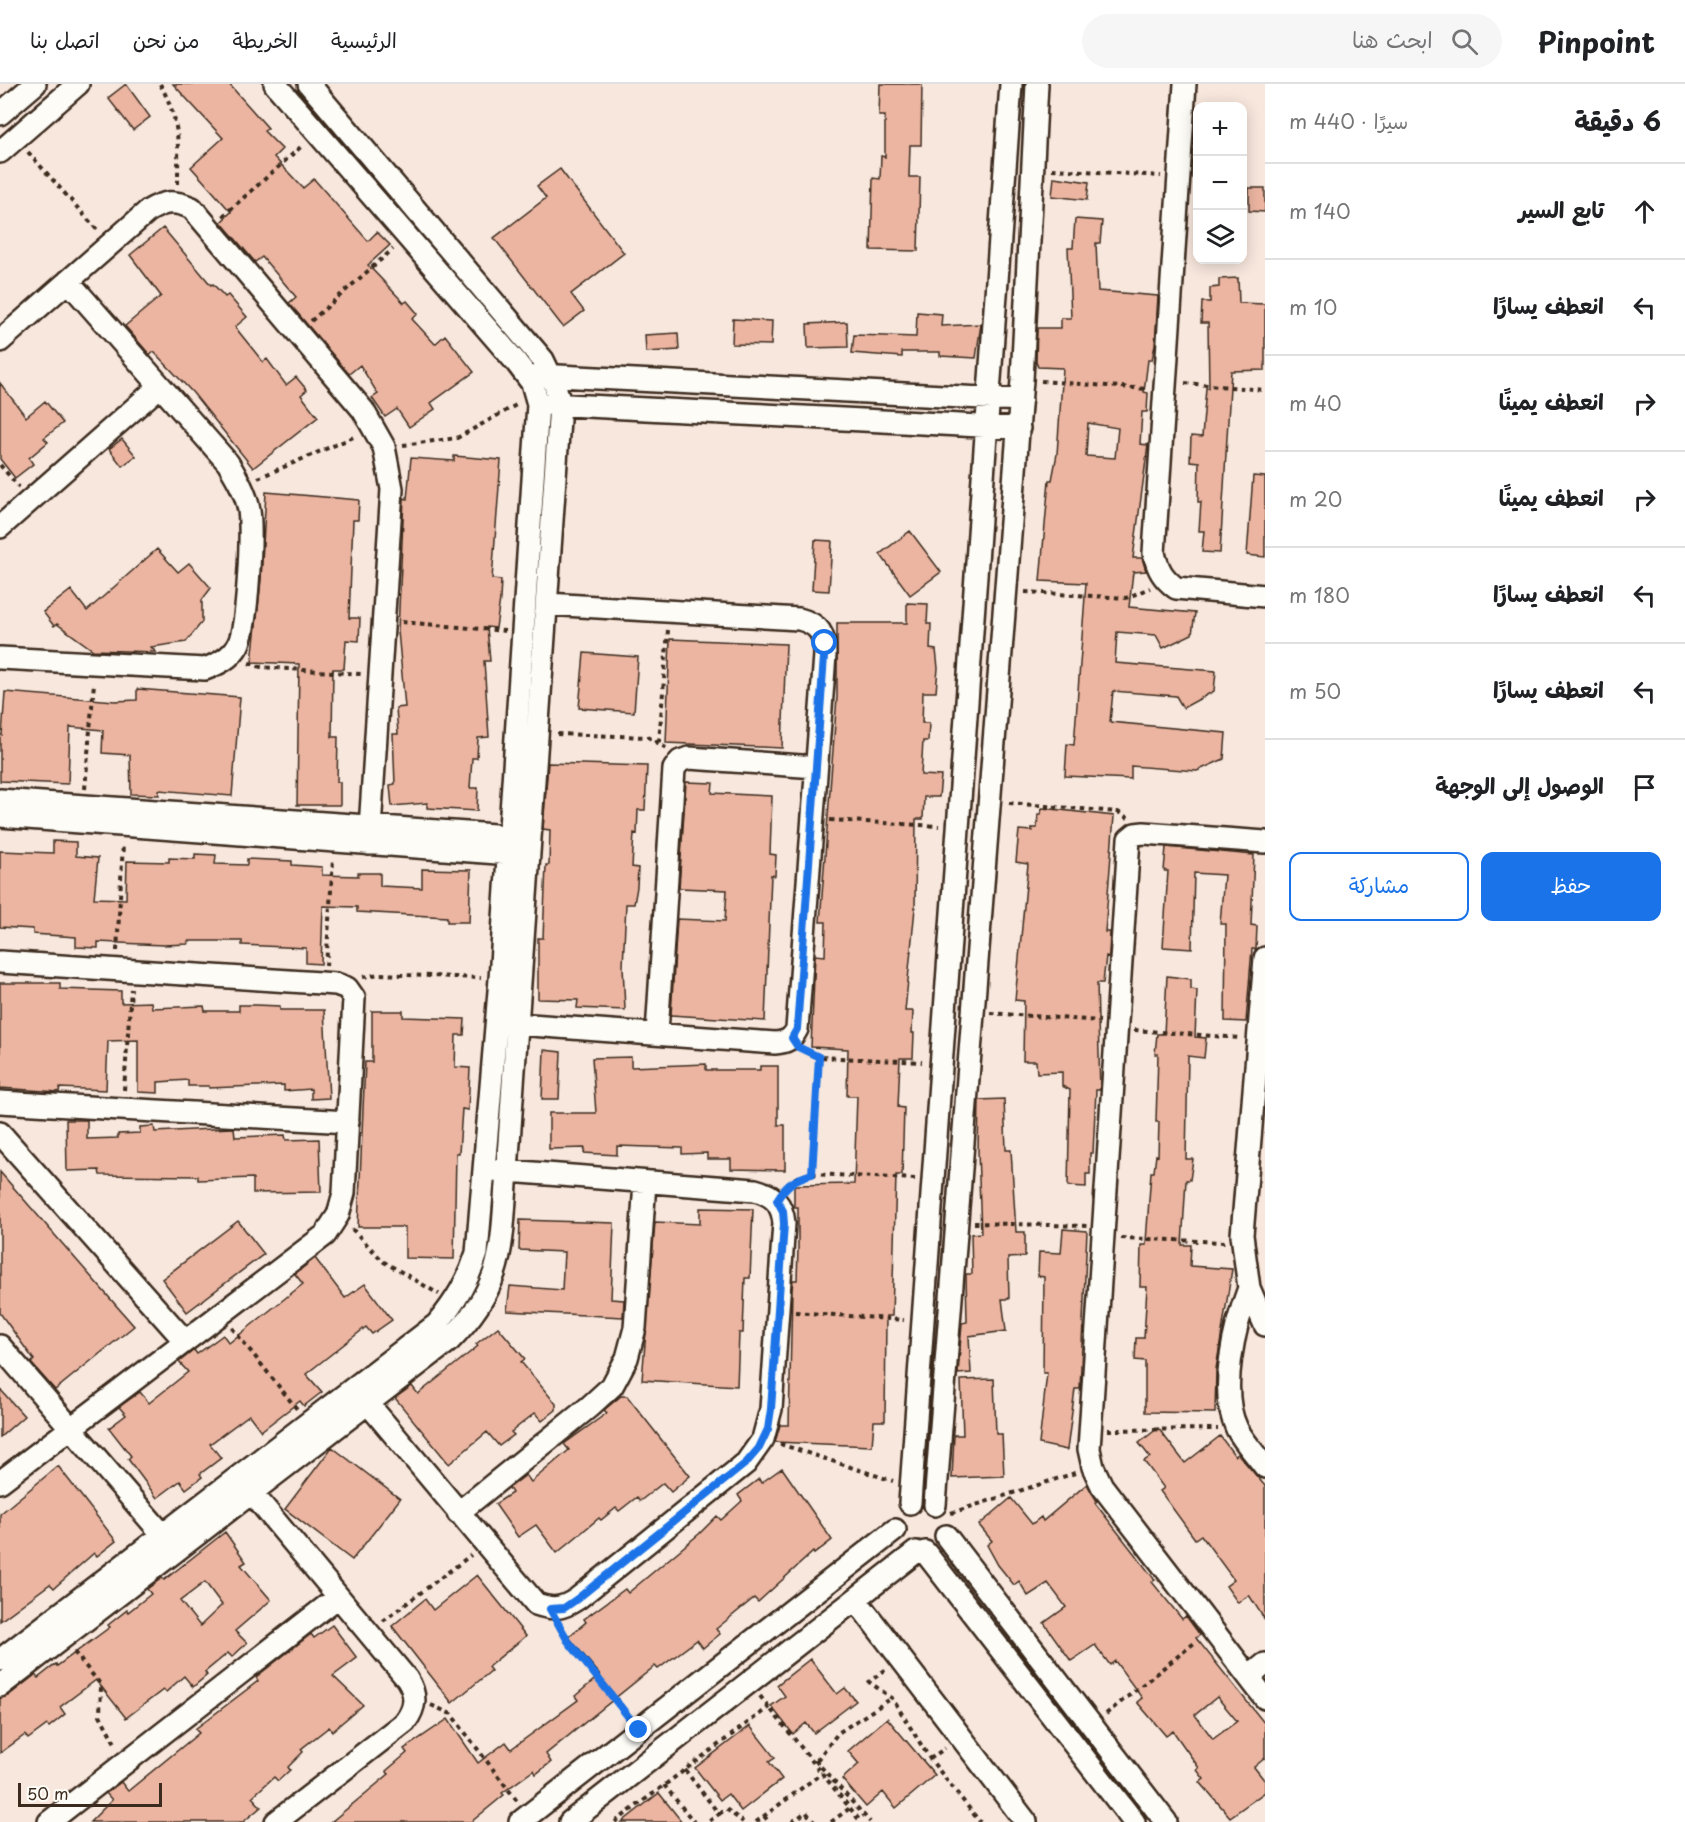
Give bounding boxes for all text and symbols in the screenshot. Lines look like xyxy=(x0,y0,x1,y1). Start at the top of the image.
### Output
search box xyxy=(1082,14,1502,68)
text: Pinpoint xyxy=(1538,20,1655,63)
text: ابحث هنا xyxy=(1352,22,1433,55)
text: اتصل بنا xyxy=(30,23,100,55)
text: من نحن xyxy=(133,23,199,55)
text: الخريطة xyxy=(232,23,298,55)
text: الرئيسية xyxy=(331,23,397,55)
icon: search xyxy=(1448,25,1481,58)
text: 6 دقيقة xyxy=(1574,101,1661,140)
map controls xyxy=(1193,102,1247,264)
button: + xyxy=(1193,102,1247,156)
text: سيرًا · 440 m xyxy=(1289,106,1408,136)
button: − xyxy=(1193,156,1247,210)
text: تابع السير xyxy=(1519,192,1604,225)
icon: ahead xyxy=(1628,195,1661,228)
text: 140 m xyxy=(1289,196,1351,226)
button: layers xyxy=(1193,210,1247,264)
text: انعطف يسارًا xyxy=(1493,288,1604,321)
icon: left xyxy=(1628,291,1661,324)
text: 10 m xyxy=(1289,292,1337,322)
text: انعطف يمينًا xyxy=(1499,384,1604,417)
icon: right xyxy=(1628,387,1661,420)
text: 40 m xyxy=(1289,388,1342,418)
text: انعطف يمينًا xyxy=(1499,480,1604,513)
icon: right xyxy=(1628,483,1661,516)
text: 20 m xyxy=(1289,484,1342,514)
text: انعطف يسارًا xyxy=(1493,576,1604,609)
icon: left xyxy=(1628,579,1661,612)
text: 180 m xyxy=(1289,580,1350,610)
route start xyxy=(811,629,837,655)
text: انعطف يسارًا xyxy=(1493,672,1604,705)
icon: left xyxy=(1628,675,1661,708)
text: 50 m xyxy=(1289,676,1341,706)
text: الوصول إلى الوجهة xyxy=(1435,768,1604,801)
icon: arrive xyxy=(1628,771,1661,804)
button: مشاركة xyxy=(1289,852,1469,921)
button: حفظ xyxy=(1481,852,1661,921)
route end xyxy=(625,1716,651,1742)
scale bar xyxy=(18,1780,162,1808)
text: 50 m xyxy=(27,1781,68,1805)

